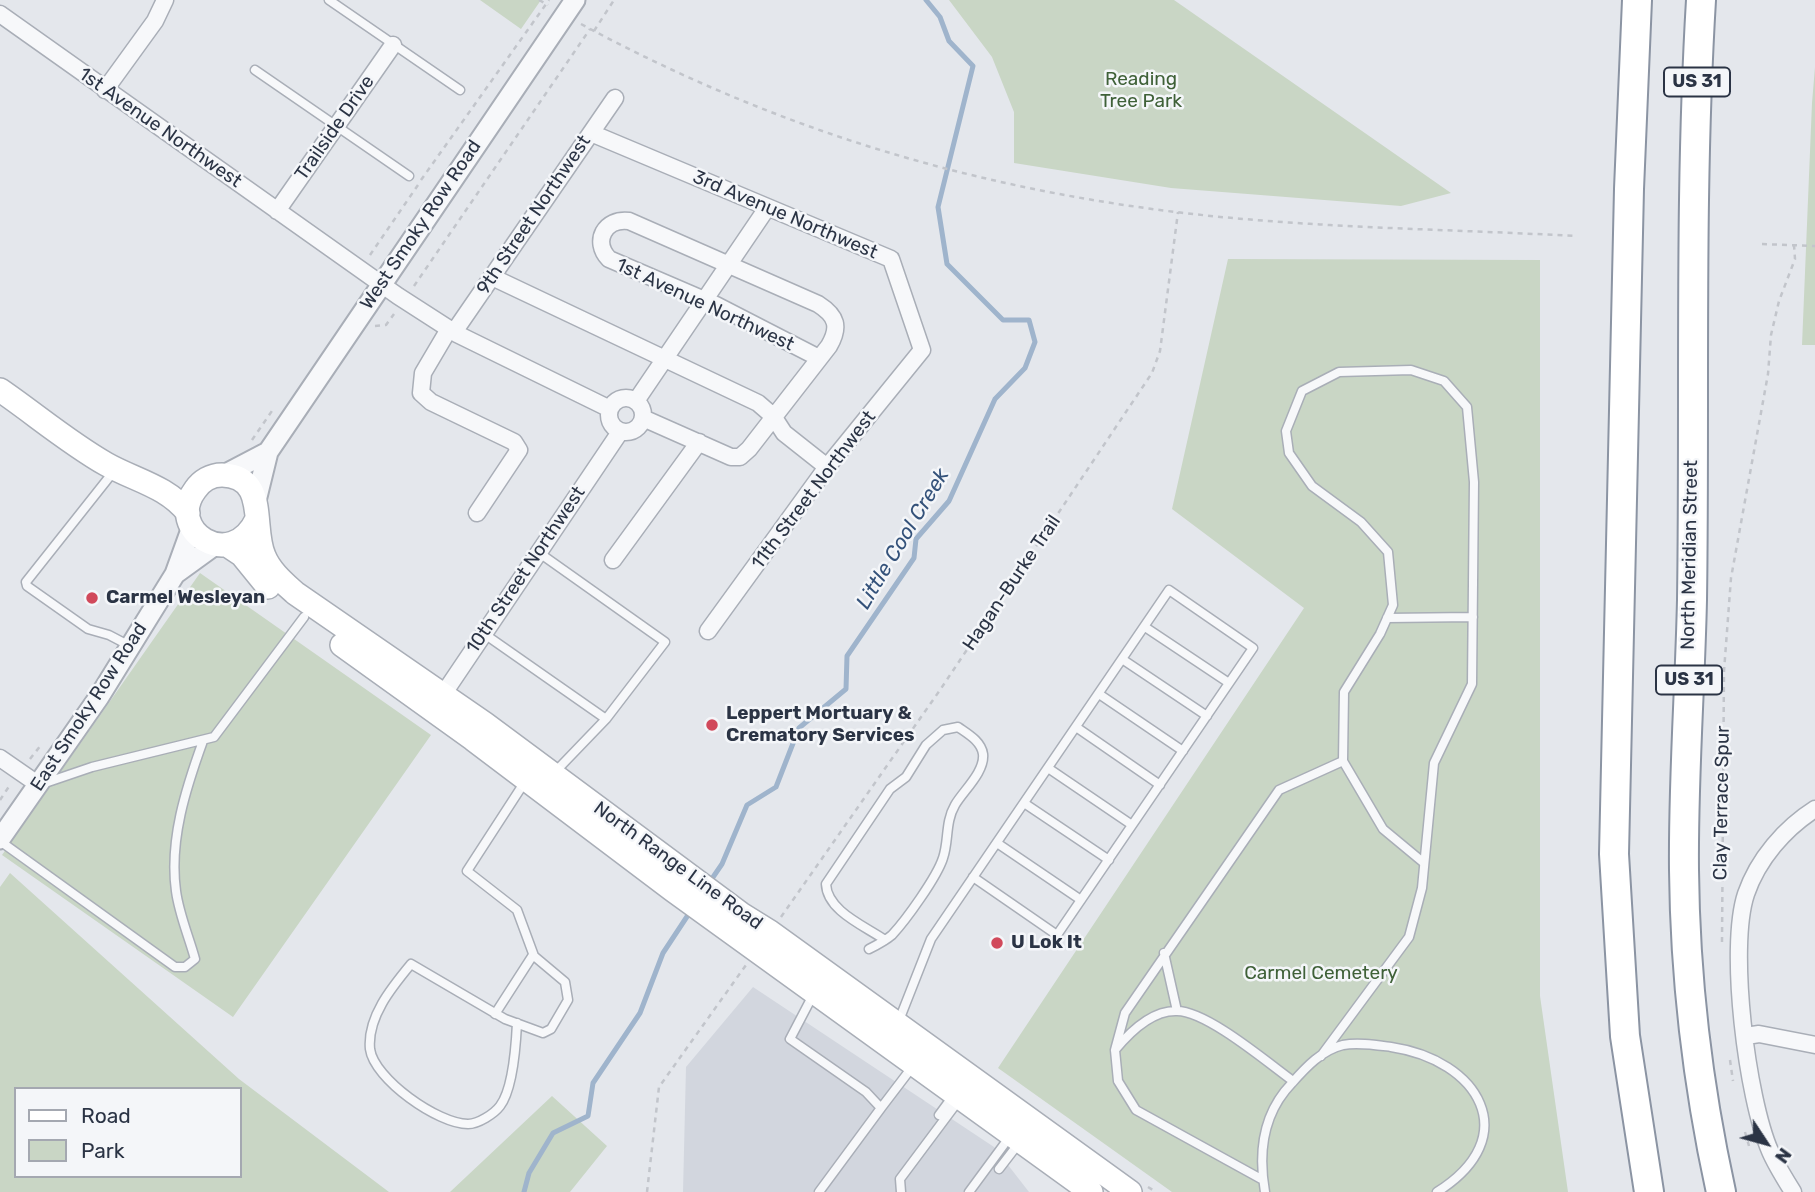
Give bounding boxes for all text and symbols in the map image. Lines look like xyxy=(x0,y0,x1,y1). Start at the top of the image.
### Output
street label: 1st Avenue Northwest xyxy=(74,63,246,193)
road number: US 31 xyxy=(1664,68,1730,96)
park label: Reading Tree Park xyxy=(1100,69,1182,113)
street label: Trailside Drive xyxy=(290,71,380,185)
street label: 9th Street Northwest xyxy=(472,131,596,299)
street label: West Smoky Row Road xyxy=(356,136,486,314)
street label: 3rd Avenue Northwest xyxy=(689,166,881,264)
street label: 1st Avenue Northwest xyxy=(612,254,798,356)
street label: 11th Street Northwest xyxy=(747,406,881,574)
street label: North Meridian Street xyxy=(1677,460,1703,650)
water label: Little Cool Creek xyxy=(851,464,955,614)
street label: 10th Street Northwest xyxy=(462,482,590,658)
street label: Hagan-Burke Trail xyxy=(958,511,1066,655)
place label: Carmel Wesleyan xyxy=(106,587,265,609)
marker: Carmel Wesleyan xyxy=(84,590,100,606)
street label: East Smoky Row Road xyxy=(26,619,152,795)
road number: US 31 xyxy=(1656,666,1722,694)
place label: Leppert Mortuary & Crematory Services xyxy=(726,703,914,747)
marker: Leppert Mortuary & Crematory Services xyxy=(704,717,720,733)
street label: Clay Terrace Spur xyxy=(1709,725,1735,881)
street label: North Range Line Road xyxy=(589,797,767,935)
place label: U Lok It xyxy=(1011,932,1082,954)
marker: U Lok It xyxy=(989,935,1005,951)
park label: Carmel Cemetery xyxy=(1244,963,1398,985)
legend xyxy=(14,1087,242,1178)
text: Road xyxy=(81,1103,131,1128)
north arrow xyxy=(1731,1108,1801,1178)
text: Park xyxy=(81,1138,125,1163)
text: N xyxy=(1770,1143,1797,1168)

